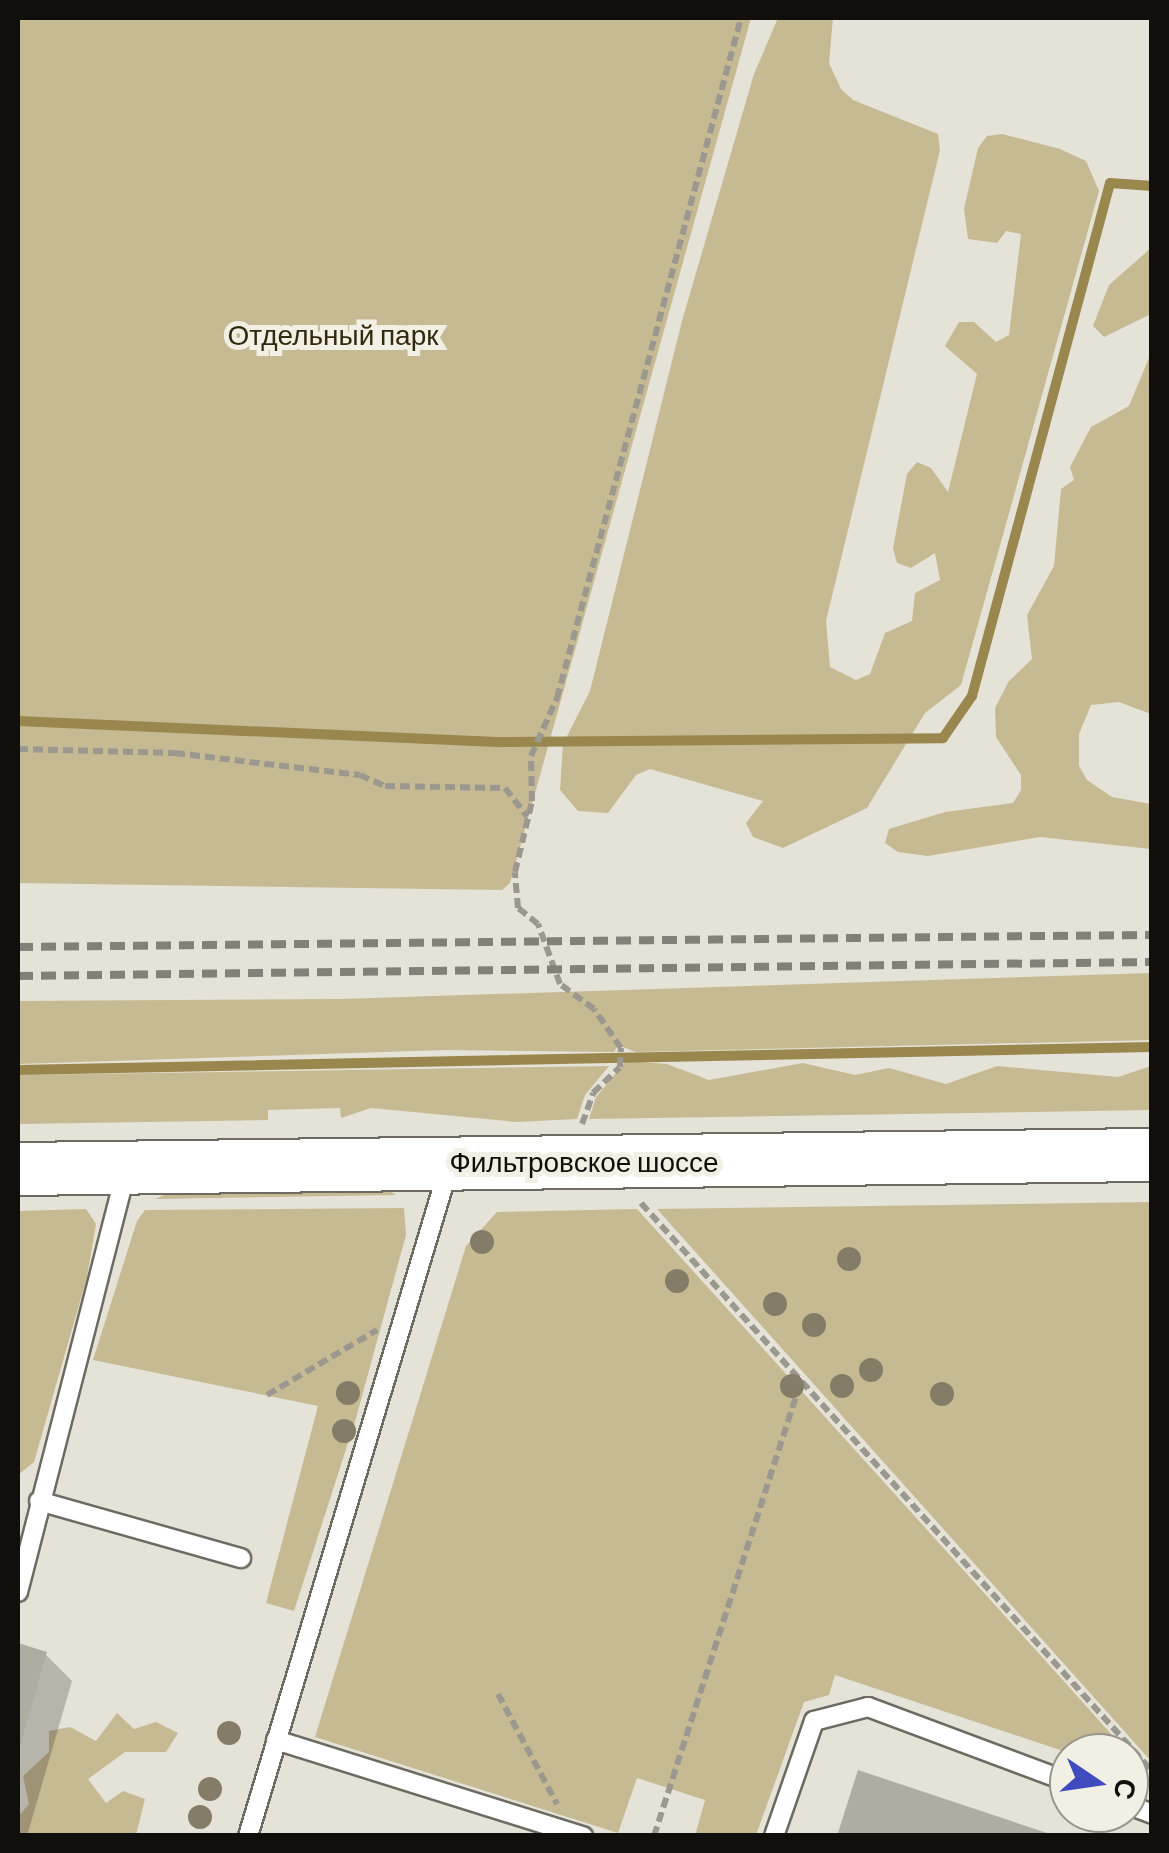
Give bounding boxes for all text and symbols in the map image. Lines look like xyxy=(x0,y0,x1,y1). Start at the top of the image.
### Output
park label: Отдельный парк xyxy=(228,317,438,351)
street label: Фильтровское шоссе xyxy=(449,1144,719,1178)
north arrow xyxy=(1049,1733,1149,1833)
text: С xyxy=(1107,1776,1145,1803)

